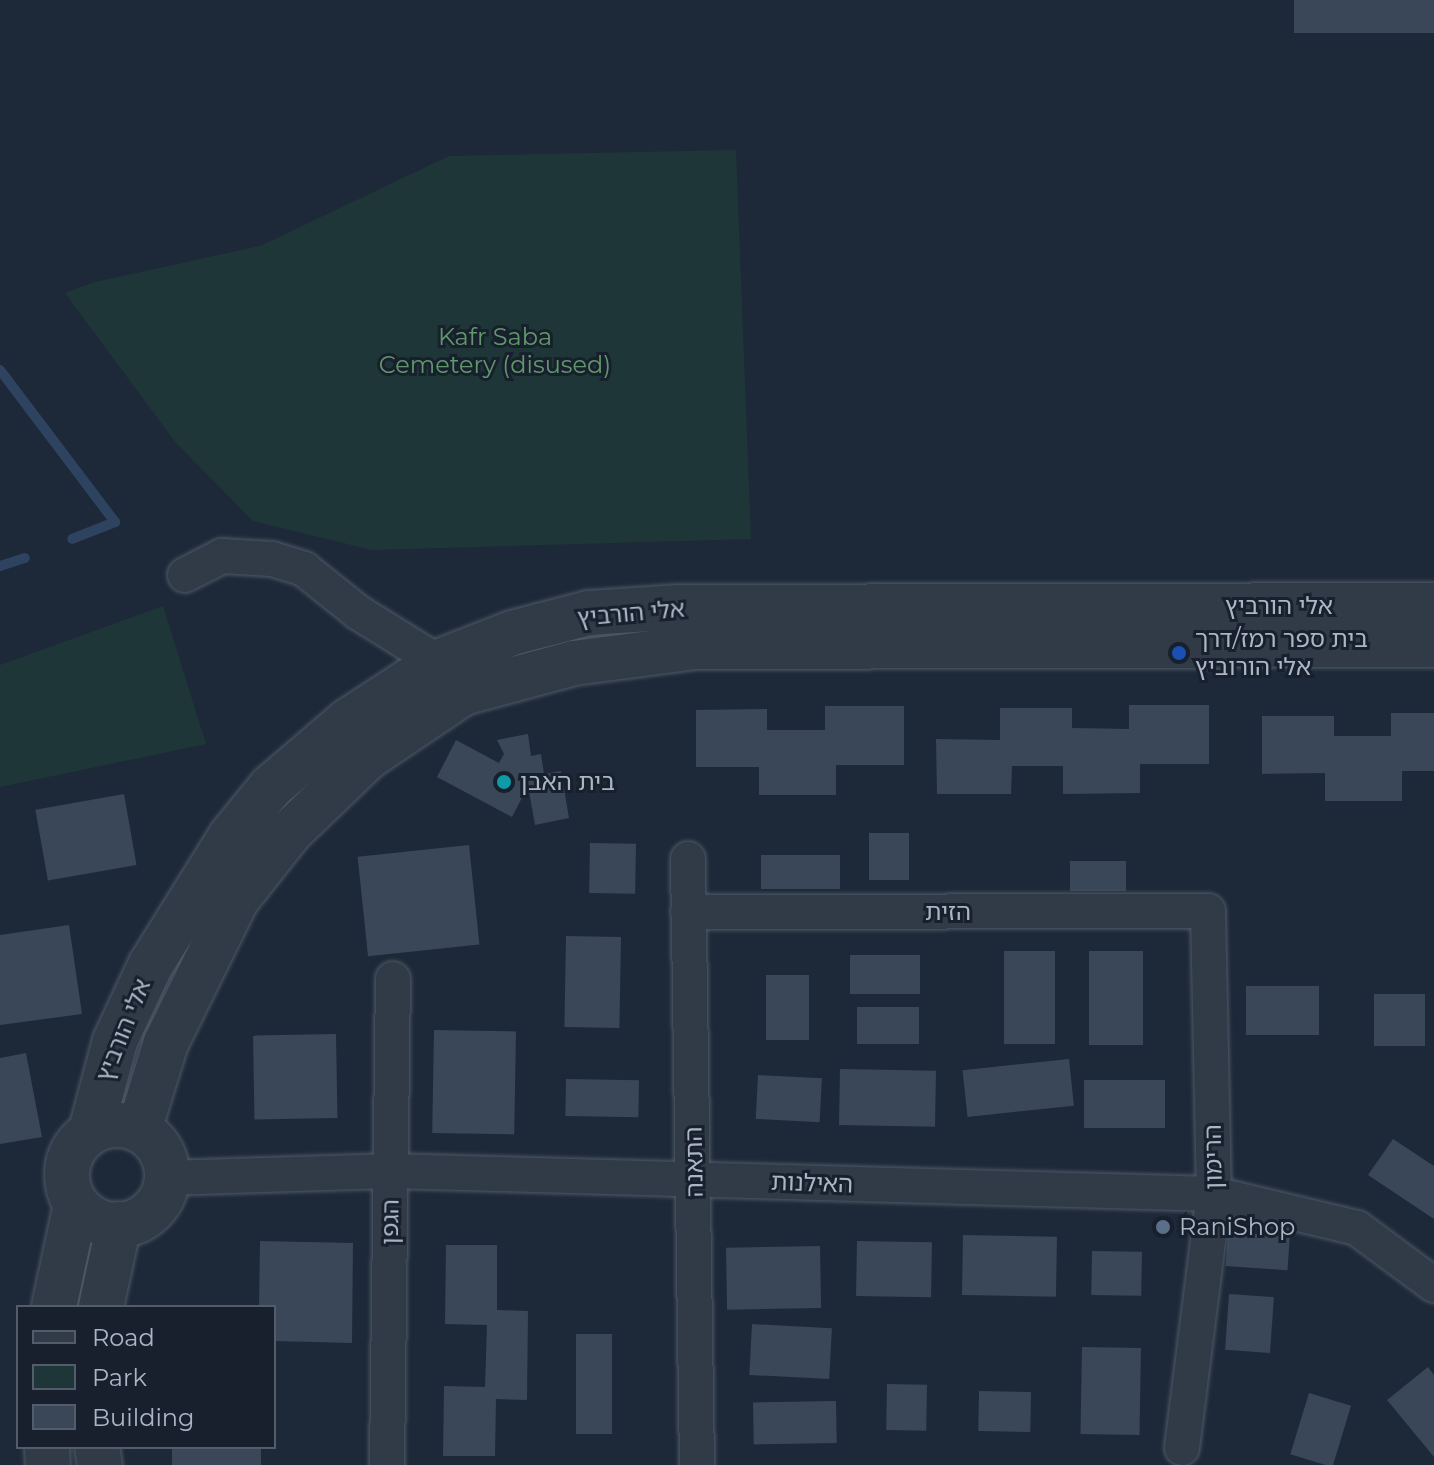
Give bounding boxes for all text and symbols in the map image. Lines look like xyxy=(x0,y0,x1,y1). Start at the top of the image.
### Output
park label: Kafr Saba Cemetery (disused) xyxy=(379,323,611,379)
street label: אלי הורביץ xyxy=(1225,592,1333,620)
street label: אלי הורביץ xyxy=(576,594,686,632)
place label: בית ספר רמז/דרך אלי הורוביץ xyxy=(1195,625,1368,681)
marker: בית ספר רמז/דרך אלי הורוביץ xyxy=(1170,644,1188,662)
place label: בית האבן xyxy=(520,768,615,796)
marker: בית האבן xyxy=(495,773,513,791)
street label: הזית xyxy=(925,898,971,926)
street label: אלי הורביץ xyxy=(89,975,157,1085)
street label: הרימון xyxy=(1198,1124,1228,1190)
street label: התאנה xyxy=(679,1126,709,1198)
street label: האילנות xyxy=(770,1167,854,1199)
street label: הגפן xyxy=(375,1199,405,1245)
place label: RaniShop xyxy=(1179,1213,1295,1241)
marker: RaniShop xyxy=(1154,1218,1172,1236)
legend xyxy=(16,1305,276,1449)
text: Road xyxy=(92,1323,155,1352)
text: Park xyxy=(92,1363,147,1392)
text: Building xyxy=(92,1403,195,1432)

